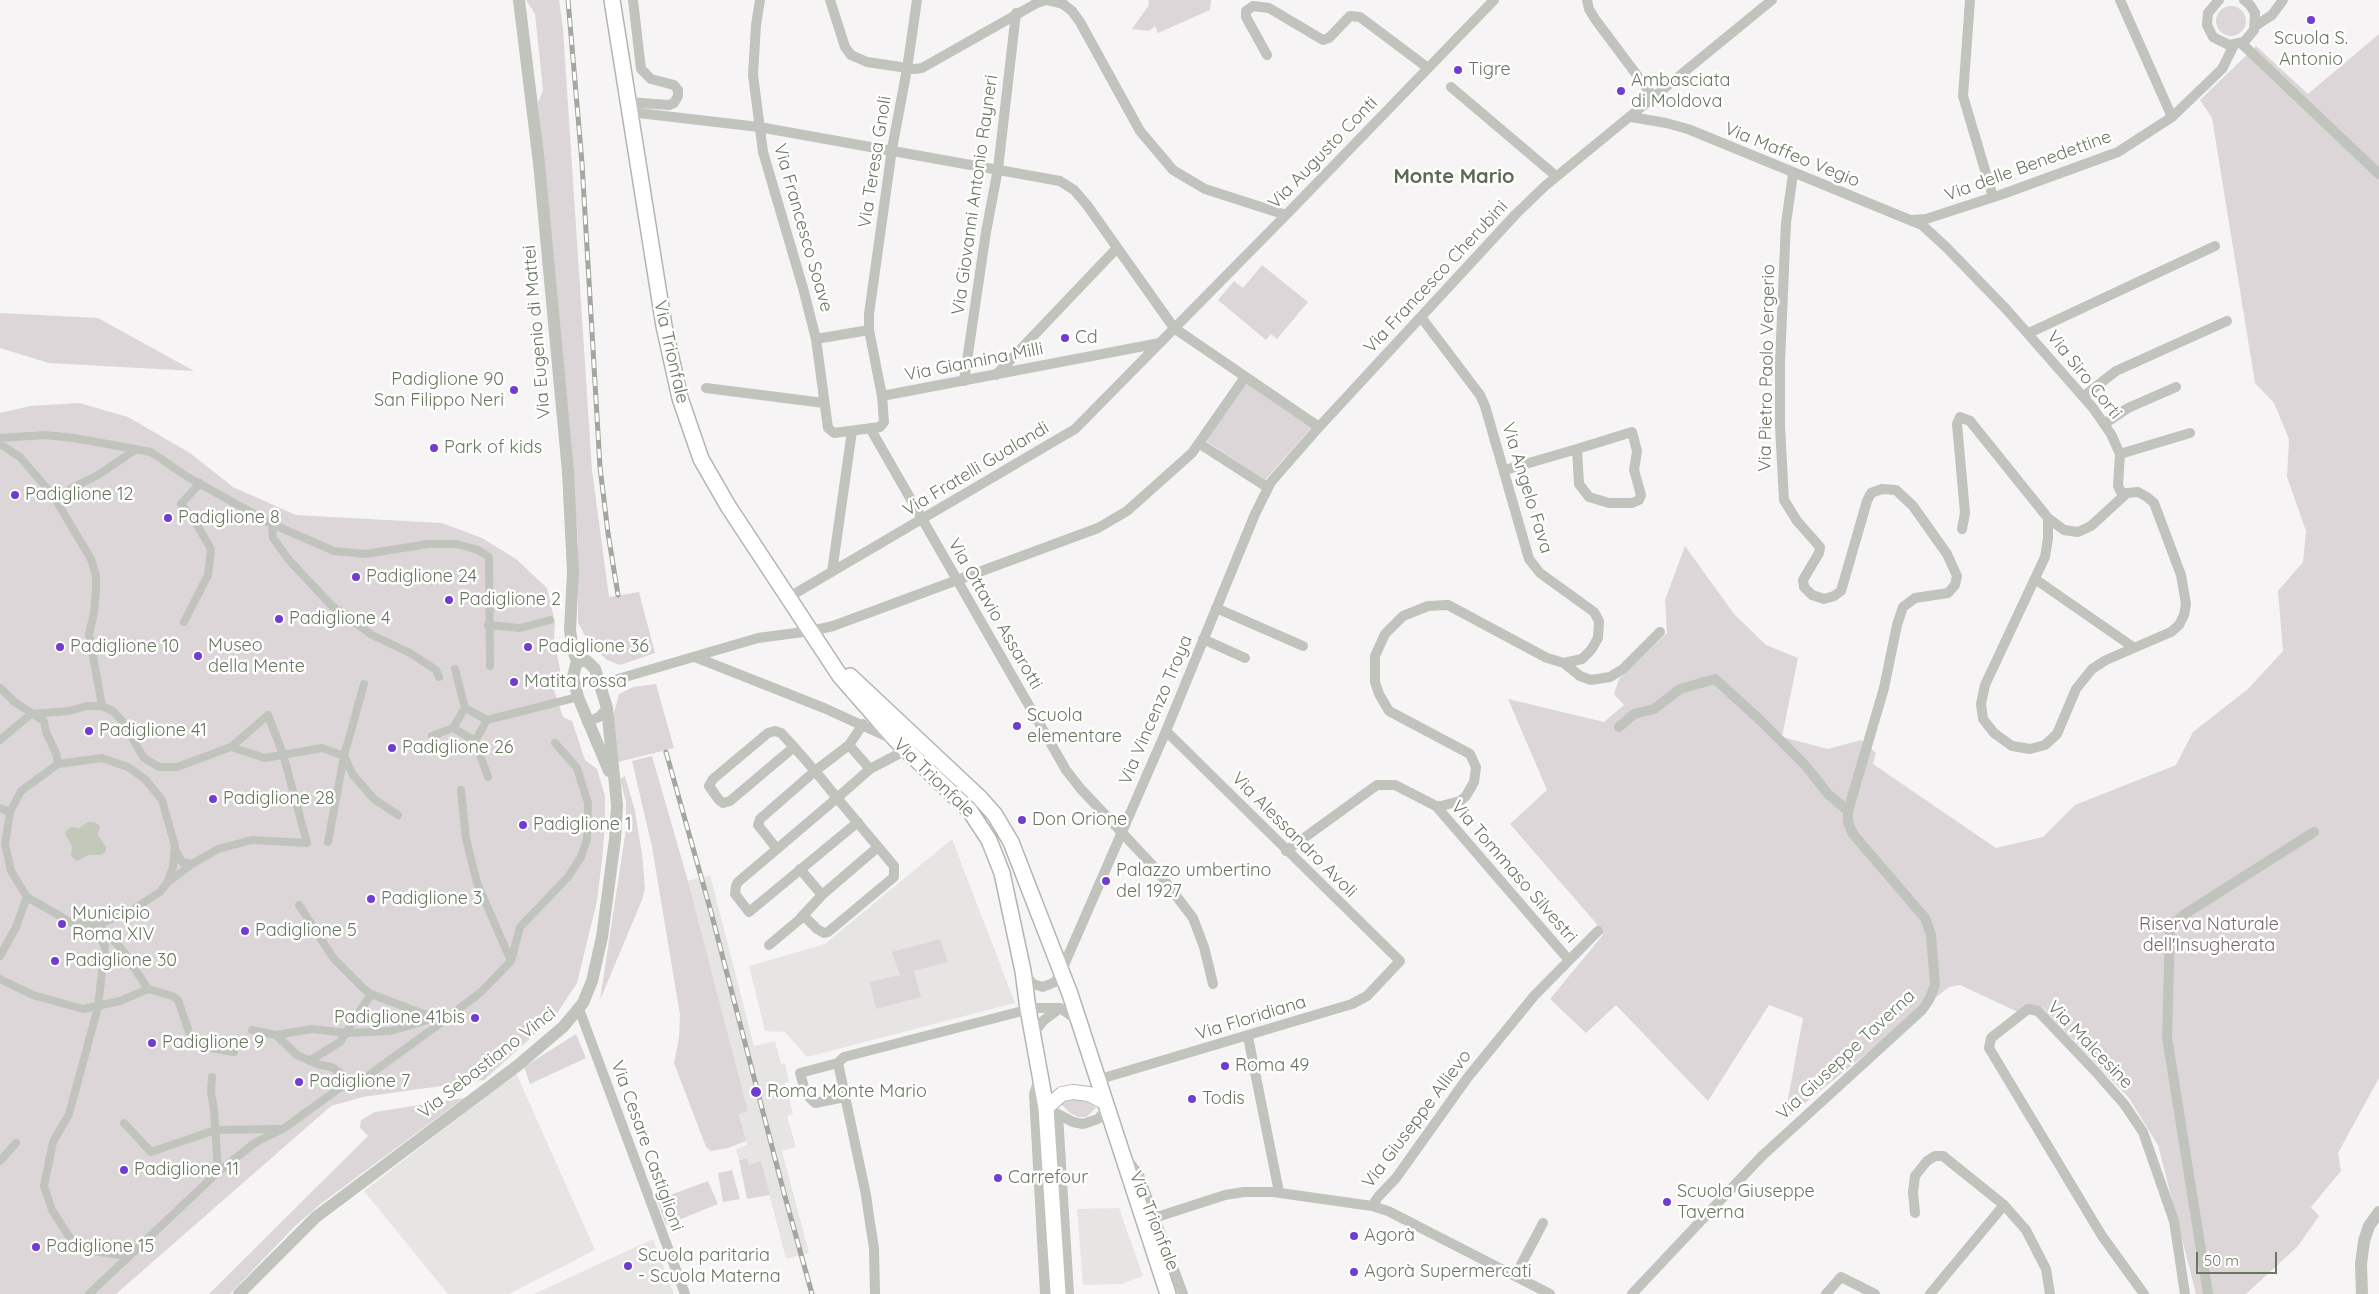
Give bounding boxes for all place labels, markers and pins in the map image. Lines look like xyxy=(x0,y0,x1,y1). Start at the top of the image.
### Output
marker: Scuola S. Antonio xyxy=(2305,14,2317,26)
place label: Scuola S. Antonio xyxy=(2274,28,2348,70)
place label: Tigre xyxy=(1468,59,1511,81)
marker: Tigre xyxy=(1452,64,1464,76)
place label: Ambasciata di Moldova xyxy=(1631,70,1730,112)
marker: Ambasciata di Moldova xyxy=(1615,85,1627,97)
place label: Cd xyxy=(1075,327,1098,349)
marker: Cd xyxy=(1059,332,1071,344)
place label: Padiglione 90 San Filippo Neri xyxy=(374,369,504,412)
marker: Padiglione 90 San Filippo Neri xyxy=(508,384,520,396)
place label: Park of kids xyxy=(444,437,542,459)
marker: Park of kids xyxy=(428,442,440,454)
place label: Padiglione 12 xyxy=(25,484,134,506)
marker: Padiglione 12 xyxy=(9,489,21,501)
place label: Padiglione 8 xyxy=(178,507,280,529)
marker: Padiglione 8 xyxy=(162,512,174,524)
place label: Padiglione 24 xyxy=(366,566,477,588)
marker: Padiglione 24 xyxy=(350,571,362,583)
place label: Padiglione 2 xyxy=(459,589,561,611)
marker: Padiglione 2 xyxy=(443,594,455,606)
place label: Padiglione 4 xyxy=(289,608,390,630)
marker: Padiglione 4 xyxy=(273,613,285,625)
place label: Museo della Mente xyxy=(208,635,305,678)
place label: Padiglione 10 xyxy=(70,636,179,658)
place label: Padiglione 36 xyxy=(538,636,649,658)
marker: Padiglione 10 xyxy=(54,641,66,653)
marker: Padiglione 36 xyxy=(522,641,534,653)
marker: Museo della Mente xyxy=(192,650,204,662)
place label: Matita rossa xyxy=(524,671,627,693)
marker: Matita rossa xyxy=(508,676,520,688)
place label: Scuola elementare xyxy=(1027,705,1122,748)
place label: Padiglione 41 xyxy=(99,720,207,742)
marker: Scuola elementare xyxy=(1011,720,1023,732)
marker: Padiglione 41 xyxy=(83,725,95,737)
place label: Padiglione 26 xyxy=(402,737,514,759)
marker: Padiglione 26 xyxy=(386,742,398,754)
place label: Padiglione 28 xyxy=(223,788,335,810)
marker: Padiglione 28 xyxy=(207,793,219,805)
place label: Don Orione xyxy=(1032,809,1127,831)
place label: Padiglione 1 xyxy=(533,814,632,836)
marker: Don Orione xyxy=(1016,814,1028,826)
marker: Padiglione 1 xyxy=(517,819,529,831)
place label: Palazzo umbertino del 1927 xyxy=(1116,860,1271,902)
marker: Palazzo umbertino del 1927 xyxy=(1100,875,1112,887)
place label: Padiglione 3 xyxy=(381,888,482,910)
marker: Padiglione 3 xyxy=(365,893,377,905)
place label: Municipio Roma XIV xyxy=(72,903,154,946)
marker: Municipio Roma XIV xyxy=(56,918,68,930)
place label: Padiglione 5 xyxy=(255,920,357,942)
marker: Padiglione 5 xyxy=(239,925,251,937)
place label: Padiglione 30 xyxy=(65,950,177,972)
marker: Padiglione 30 xyxy=(49,955,61,967)
place label: Padiglione 41bis xyxy=(334,1007,465,1029)
marker: Padiglione 41bis xyxy=(469,1012,481,1024)
place label: Padiglione 9 xyxy=(162,1032,264,1054)
marker: Padiglione 9 xyxy=(146,1037,158,1049)
place label: Roma 49 xyxy=(1235,1055,1309,1077)
marker: Roma 49 xyxy=(1219,1060,1231,1072)
place label: Padiglione 7 xyxy=(309,1071,410,1093)
marker: Padiglione 7 xyxy=(293,1076,305,1088)
place label: Roma Monte Mario xyxy=(767,1081,927,1103)
marker: Roma Monte Mario xyxy=(749,1085,763,1099)
place label: Todis xyxy=(1202,1088,1245,1110)
marker: Todis xyxy=(1186,1093,1198,1105)
place label: Padiglione 11 xyxy=(134,1159,239,1181)
marker: Padiglione 11 xyxy=(118,1164,130,1176)
place label: Carrefour xyxy=(1008,1167,1088,1189)
marker: Carrefour xyxy=(992,1172,1004,1184)
place label: Scuola Giuseppe Taverna xyxy=(1677,1181,1815,1224)
marker: Scuola Giuseppe Taverna xyxy=(1661,1196,1673,1208)
place label: Agorà xyxy=(1364,1225,1415,1247)
marker: Agorà xyxy=(1348,1230,1360,1242)
place label: Padiglione 15 xyxy=(46,1236,154,1258)
marker: Padiglione 15 xyxy=(30,1241,42,1253)
place label: Scuola paritaria - Scuola Materna xyxy=(638,1245,781,1288)
marker: Scuola paritaria - Scuola Materna xyxy=(622,1260,634,1272)
place label: Agorà Supermercati xyxy=(1364,1261,1532,1283)
marker: Agorà Supermercati xyxy=(1348,1266,1360,1278)

